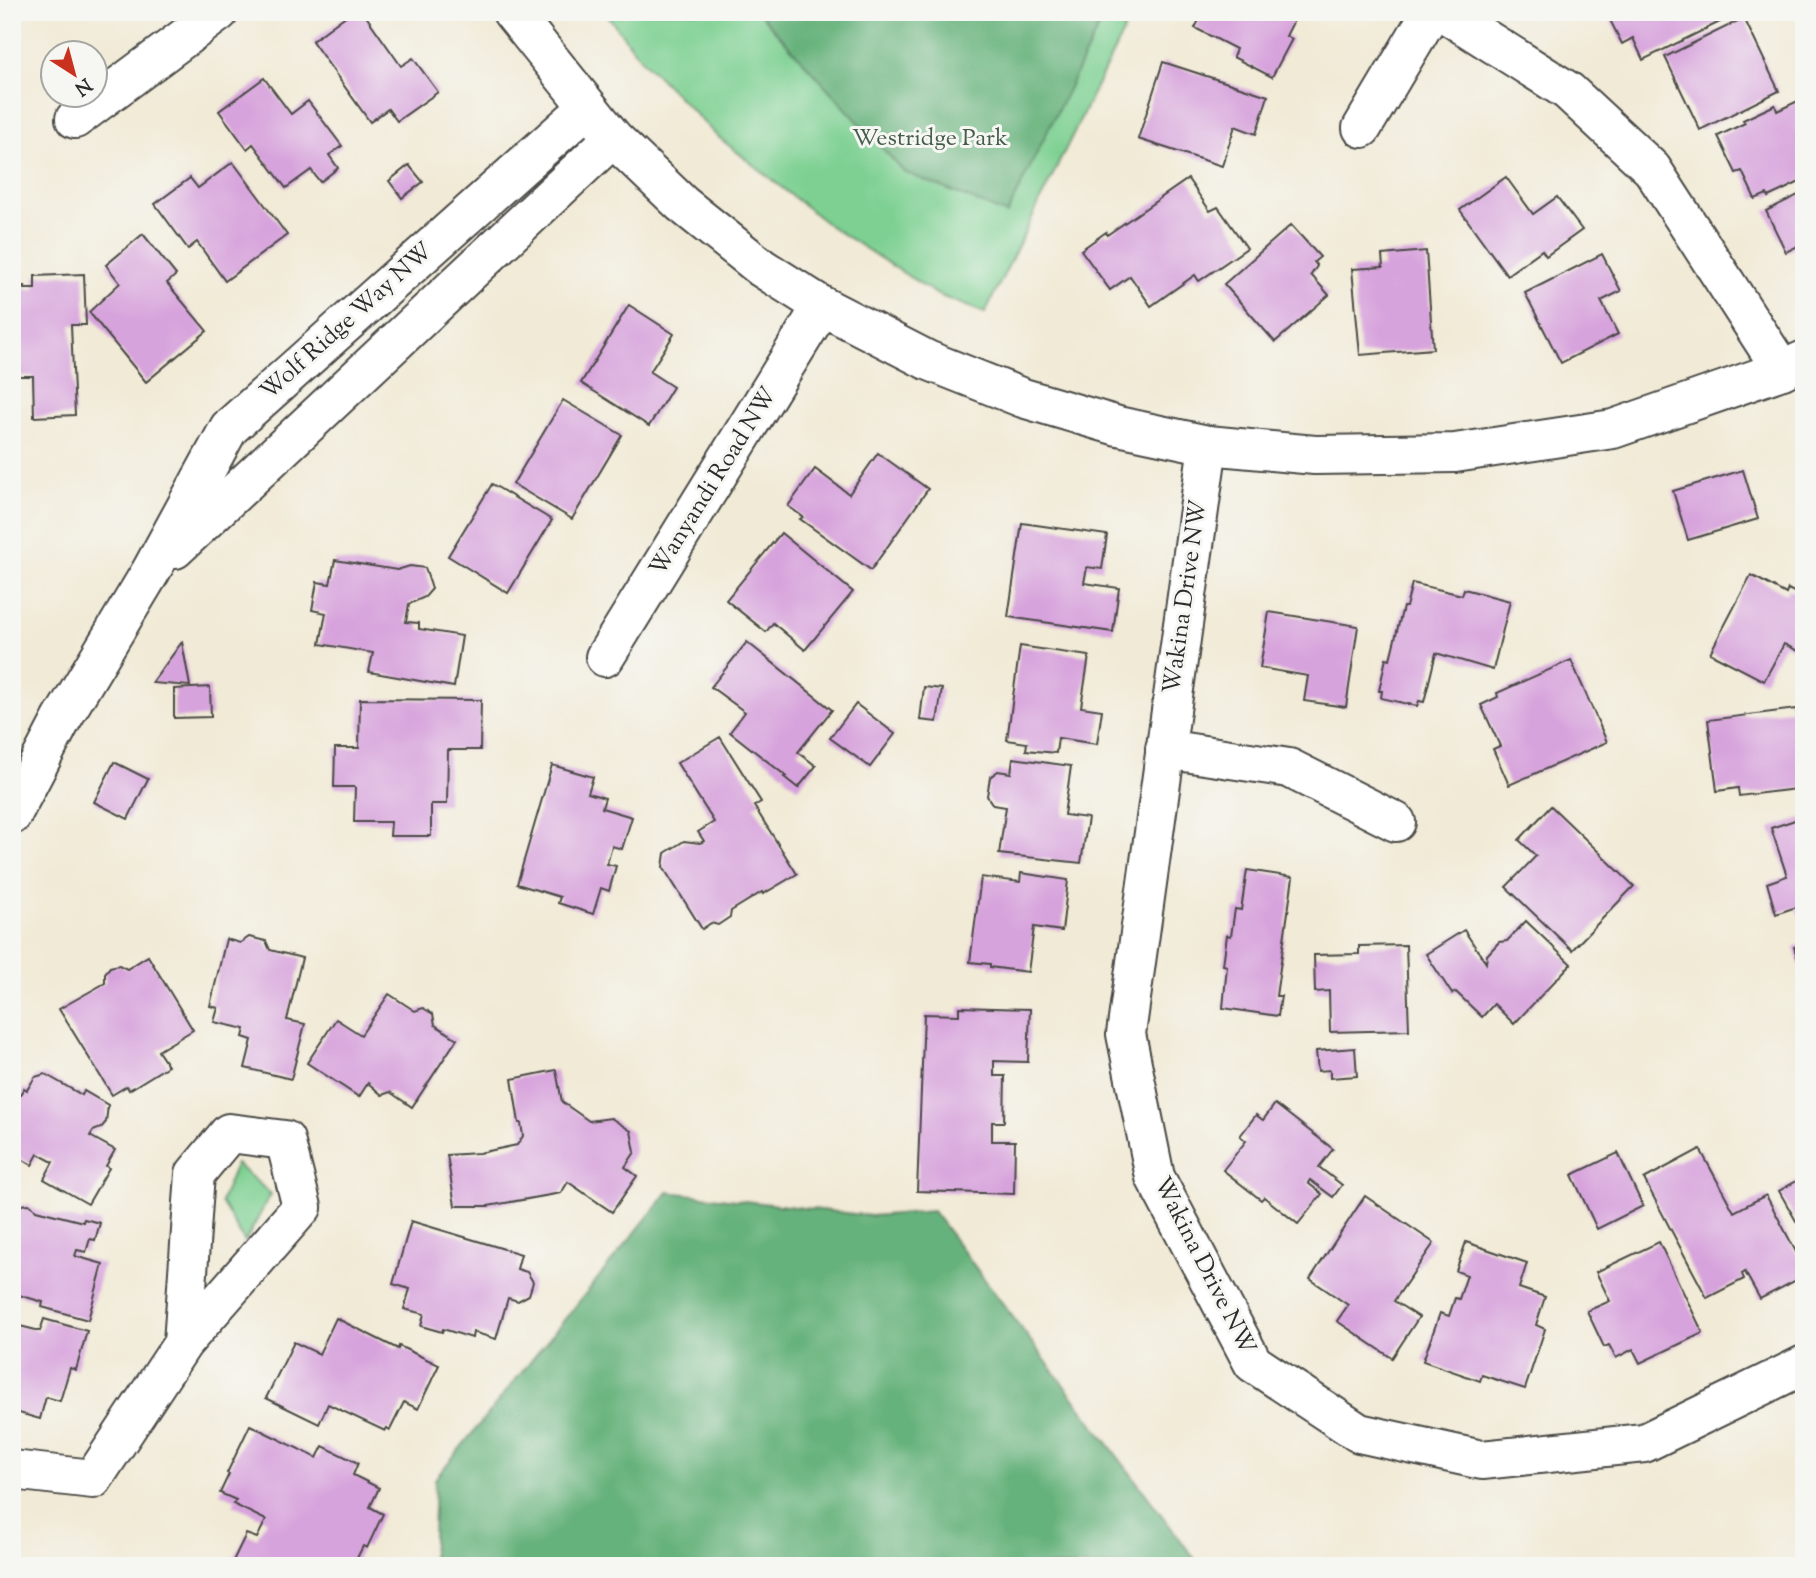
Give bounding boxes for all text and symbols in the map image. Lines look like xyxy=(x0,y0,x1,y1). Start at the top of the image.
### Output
north arrow xyxy=(38,38,108,108)
text: N xyxy=(68,70,97,101)
park label: Westridge Park xyxy=(852,122,1008,156)
street label: Wolf Ridge Way NW xyxy=(253,235,441,409)
street label: Wanyandi Road NW xyxy=(642,381,786,583)
street label: Wakina Drive NW xyxy=(1156,498,1216,696)
street label: Wakina Drive NW xyxy=(1145,1171,1264,1361)

